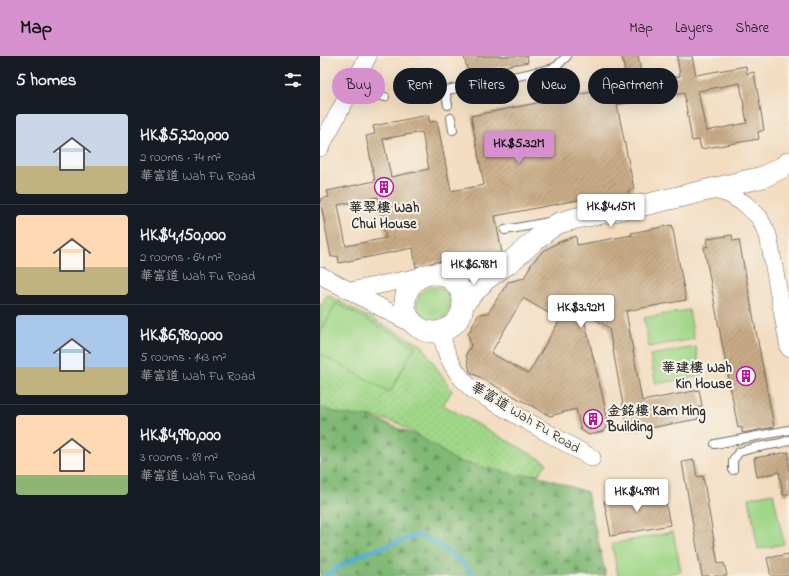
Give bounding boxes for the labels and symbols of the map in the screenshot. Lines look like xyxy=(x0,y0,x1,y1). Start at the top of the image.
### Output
pin: HK$5.32M xyxy=(478,131,560,165)
building icon: 華翠樓 Wah Chui House xyxy=(373,176,395,198)
pin: HK$4.15M xyxy=(570,194,652,228)
place label: 華翠樓 Wah Chui House xyxy=(349,198,420,235)
pin: HK$6.98M xyxy=(433,252,515,286)
pin: HK$3.92M xyxy=(540,295,622,329)
place label: 華建樓 Wah Kin House xyxy=(661,358,733,395)
building icon: 華建樓 Wah Kin House xyxy=(735,365,757,387)
street label: 華富道 Wah Fu Road xyxy=(466,377,584,459)
place label: 金銘樓 Kam Ming Building xyxy=(606,401,706,440)
building icon: 金銘樓 Kam Ming Building xyxy=(582,408,604,430)
pin: HK$4.99M xyxy=(596,479,678,513)

